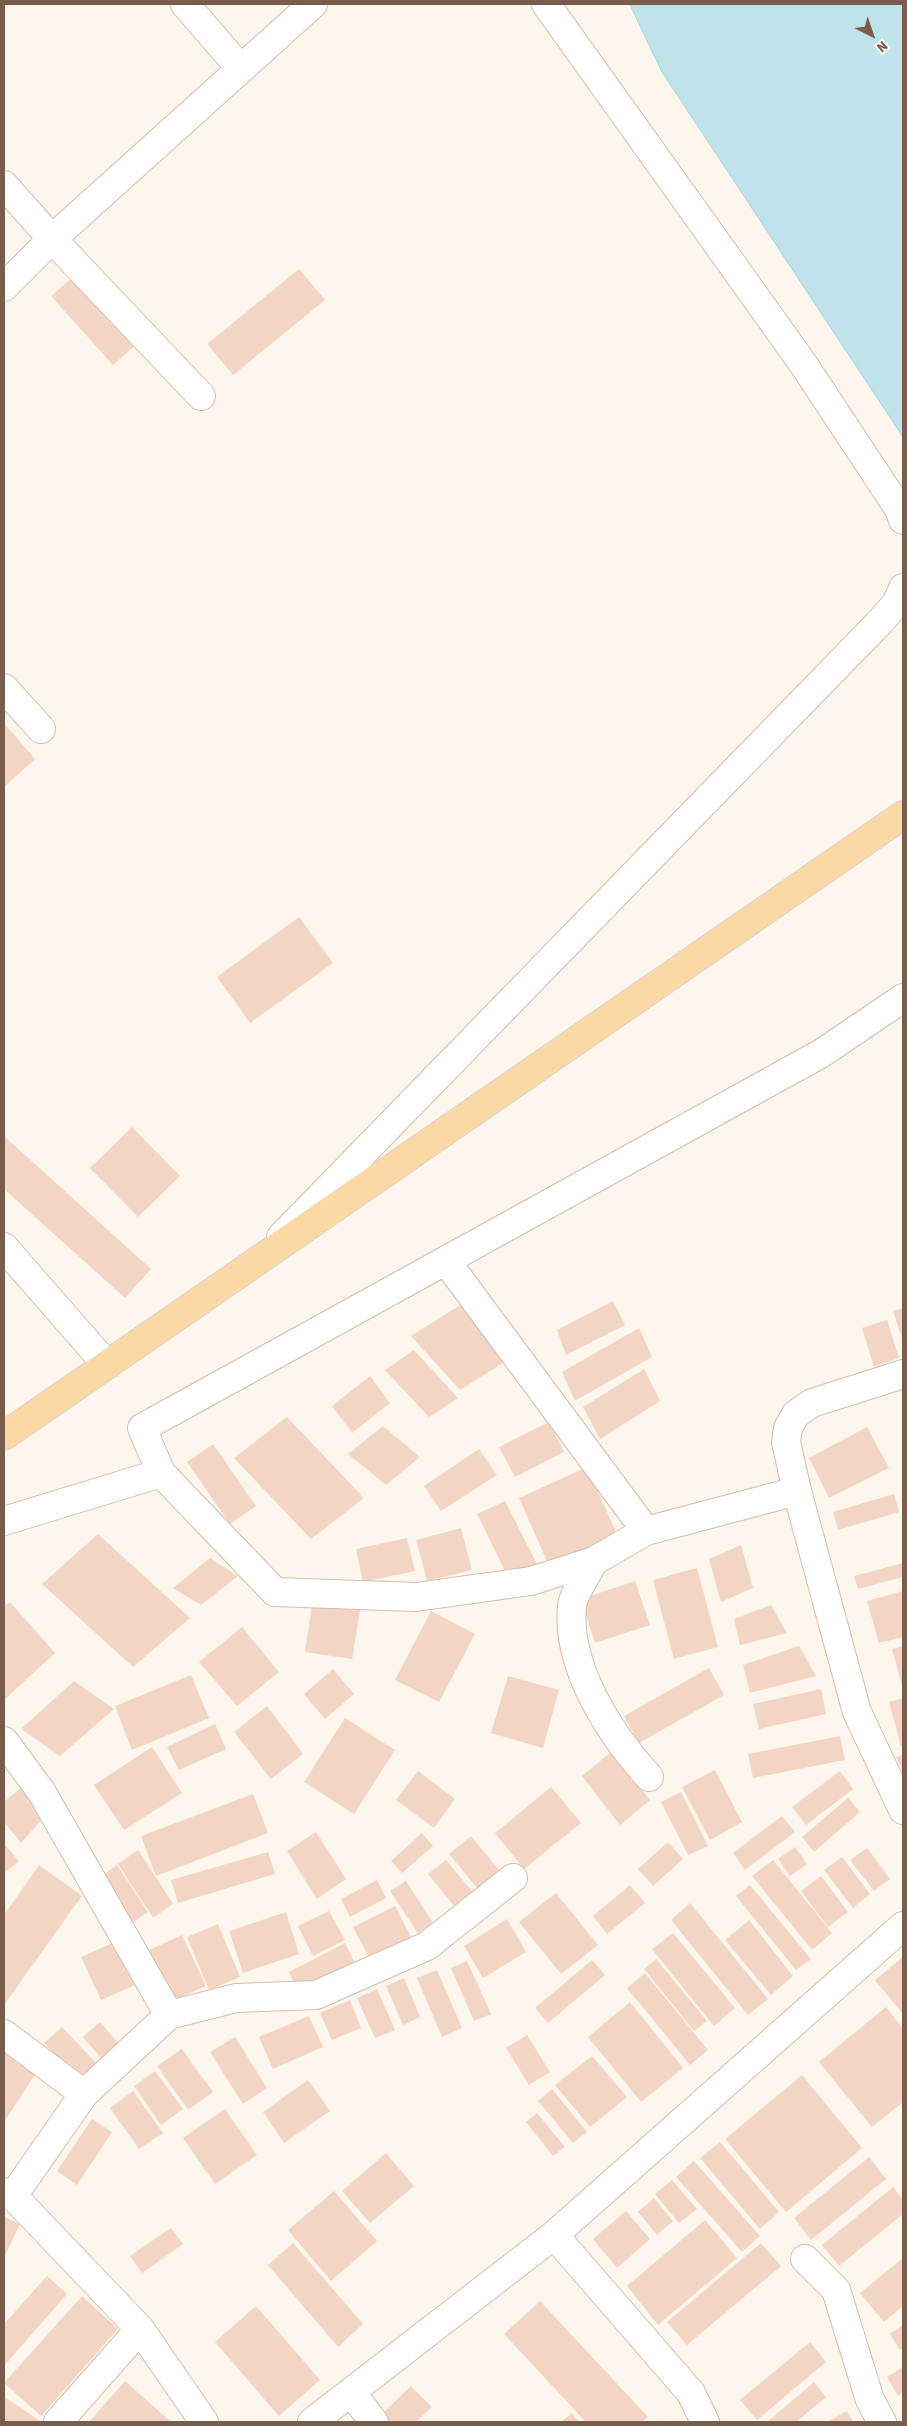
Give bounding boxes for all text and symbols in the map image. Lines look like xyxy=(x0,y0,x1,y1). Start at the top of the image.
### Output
north arrow xyxy=(847,10,897,60)
text: N xyxy=(872,36,892,57)

